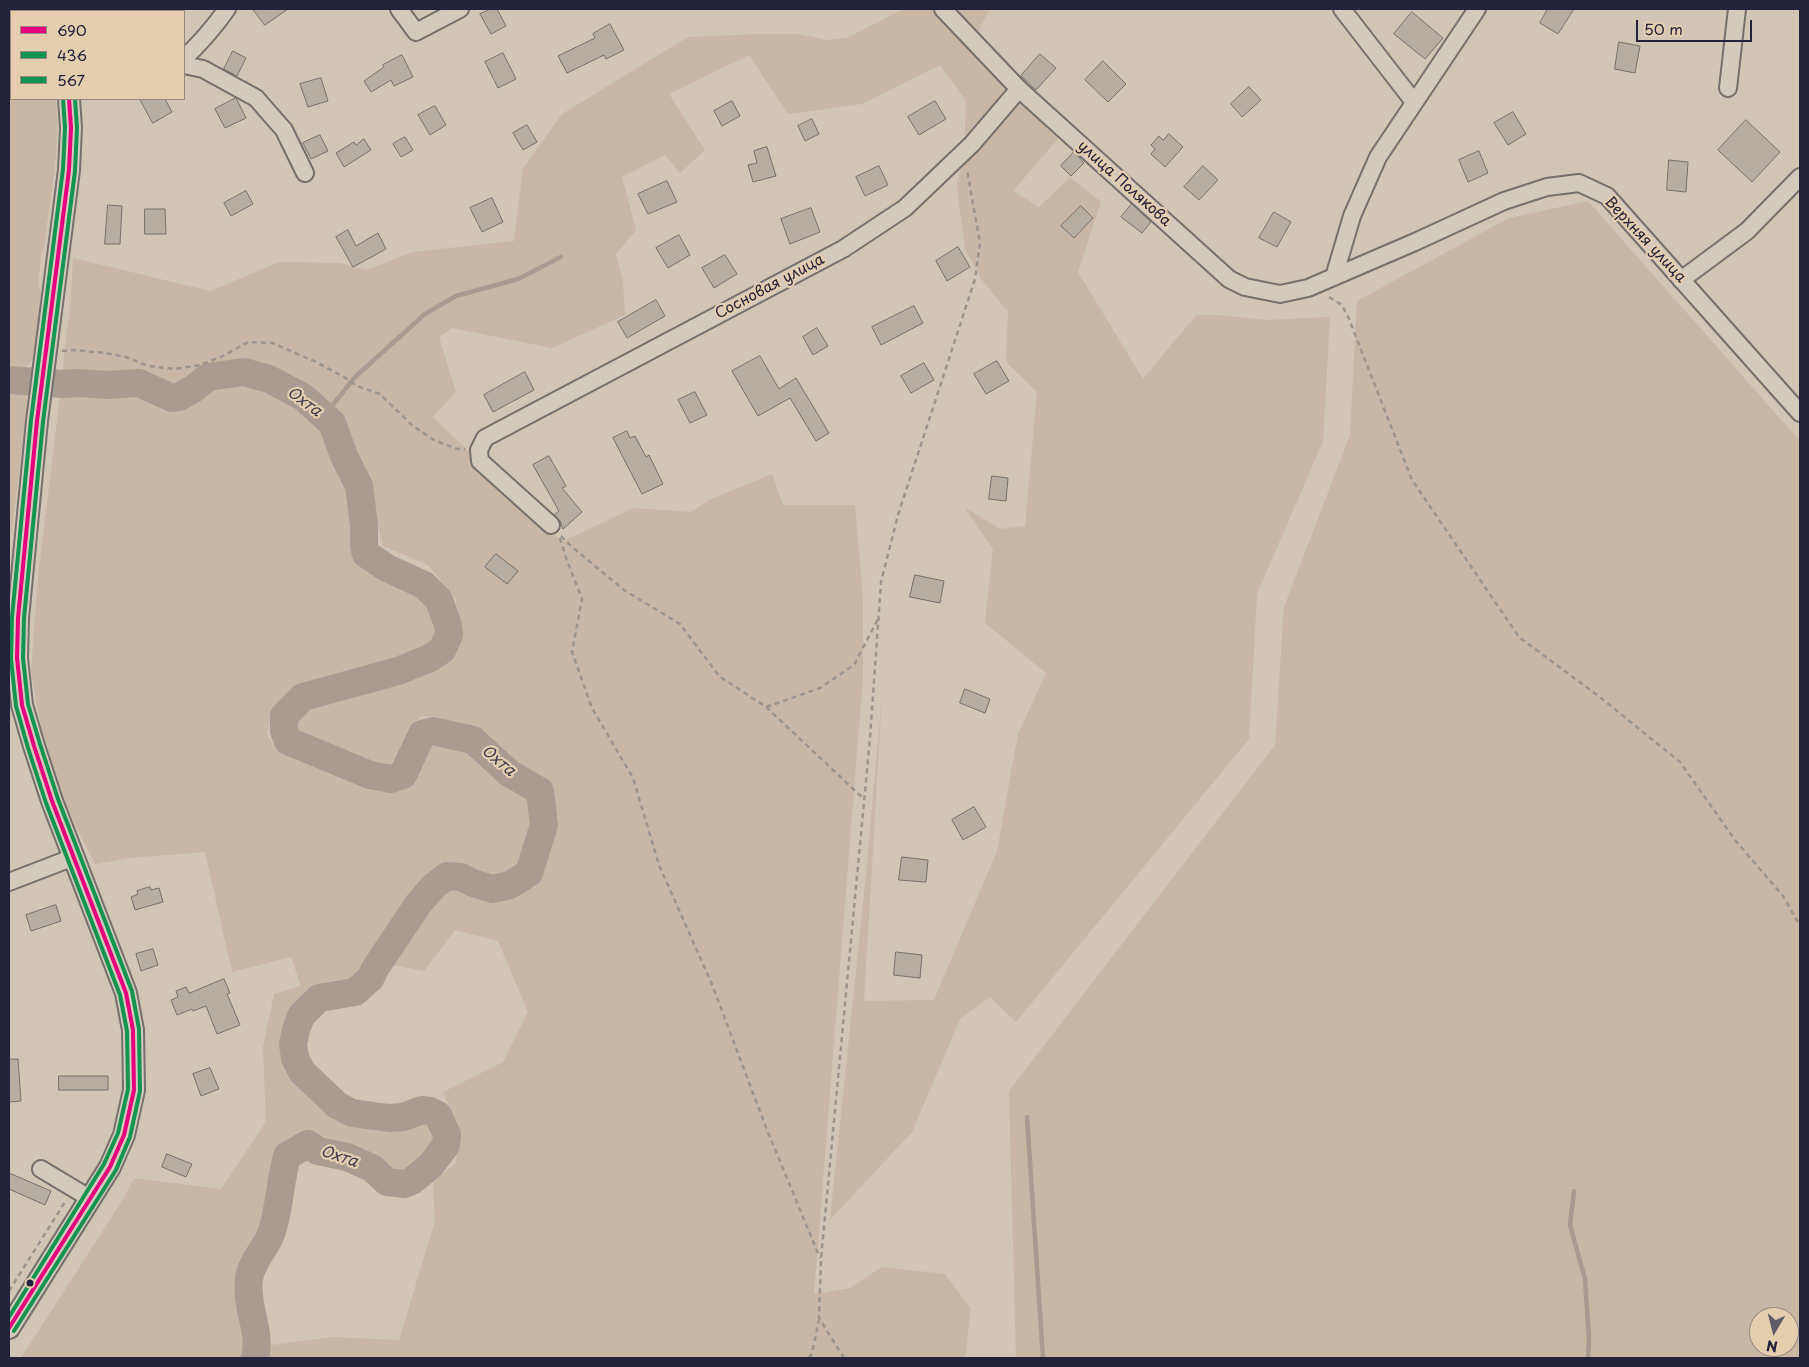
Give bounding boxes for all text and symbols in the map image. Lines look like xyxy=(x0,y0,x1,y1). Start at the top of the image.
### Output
legend xyxy=(10,10,185,100)
scale bar xyxy=(1639,10,1755,42)
text: 50 m xyxy=(1644,17,1683,40)
text: 690 xyxy=(57,18,87,41)
text: 436 xyxy=(57,43,87,66)
text: 567 xyxy=(57,68,85,91)
street label: улица Полякова xyxy=(1074,137,1174,231)
street label: Верхняя улица xyxy=(1601,193,1689,287)
street label: Сосновая улица xyxy=(712,251,828,323)
water label: Охта xyxy=(283,383,325,421)
water label: Охта xyxy=(477,741,519,781)
water label: Охта xyxy=(318,1142,360,1172)
unlabelled marker xyxy=(25,1278,35,1288)
north arrow xyxy=(1749,1307,1799,1357)
text: N xyxy=(1765,1335,1779,1358)

